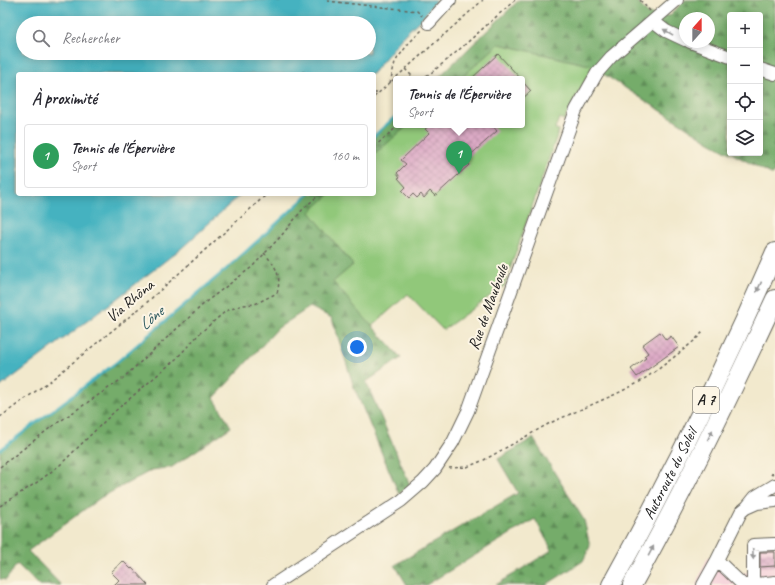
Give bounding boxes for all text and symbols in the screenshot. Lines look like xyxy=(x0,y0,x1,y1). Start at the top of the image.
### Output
north arrow xyxy=(679,12,715,48)
map controls xyxy=(727,12,763,156)
button: + xyxy=(727,12,763,48)
search box xyxy=(16,16,376,60)
icon: search xyxy=(30,27,52,49)
text: Rechercher xyxy=(62,29,120,48)
one-way arrow xyxy=(662,29,674,36)
button: − xyxy=(727,48,763,84)
popup xyxy=(393,76,525,128)
button: locate xyxy=(727,84,763,120)
text: Tennis de l'Épervière xyxy=(408,85,510,104)
text: À proximité xyxy=(32,88,97,109)
text: Sport xyxy=(408,104,432,120)
button: layers xyxy=(727,120,763,156)
text: Tennis de l'Épervière xyxy=(71,139,174,158)
pin: 1 xyxy=(446,141,472,174)
text: 1 xyxy=(43,148,49,164)
text: 160 m xyxy=(331,148,359,164)
text: Sport xyxy=(71,158,96,174)
street label: Rue de Mauboule xyxy=(463,260,513,352)
street label: Via Rhôna xyxy=(102,275,159,327)
one-way arrow xyxy=(756,282,762,293)
water label: Lône xyxy=(134,300,170,335)
your location xyxy=(347,337,367,357)
road number: A 7 xyxy=(693,387,719,413)
street label: Autoroute du Soleil xyxy=(638,422,703,523)
one-way arrow xyxy=(707,429,713,441)
one-way arrow xyxy=(648,545,654,556)
one-way arrow xyxy=(749,548,756,560)

